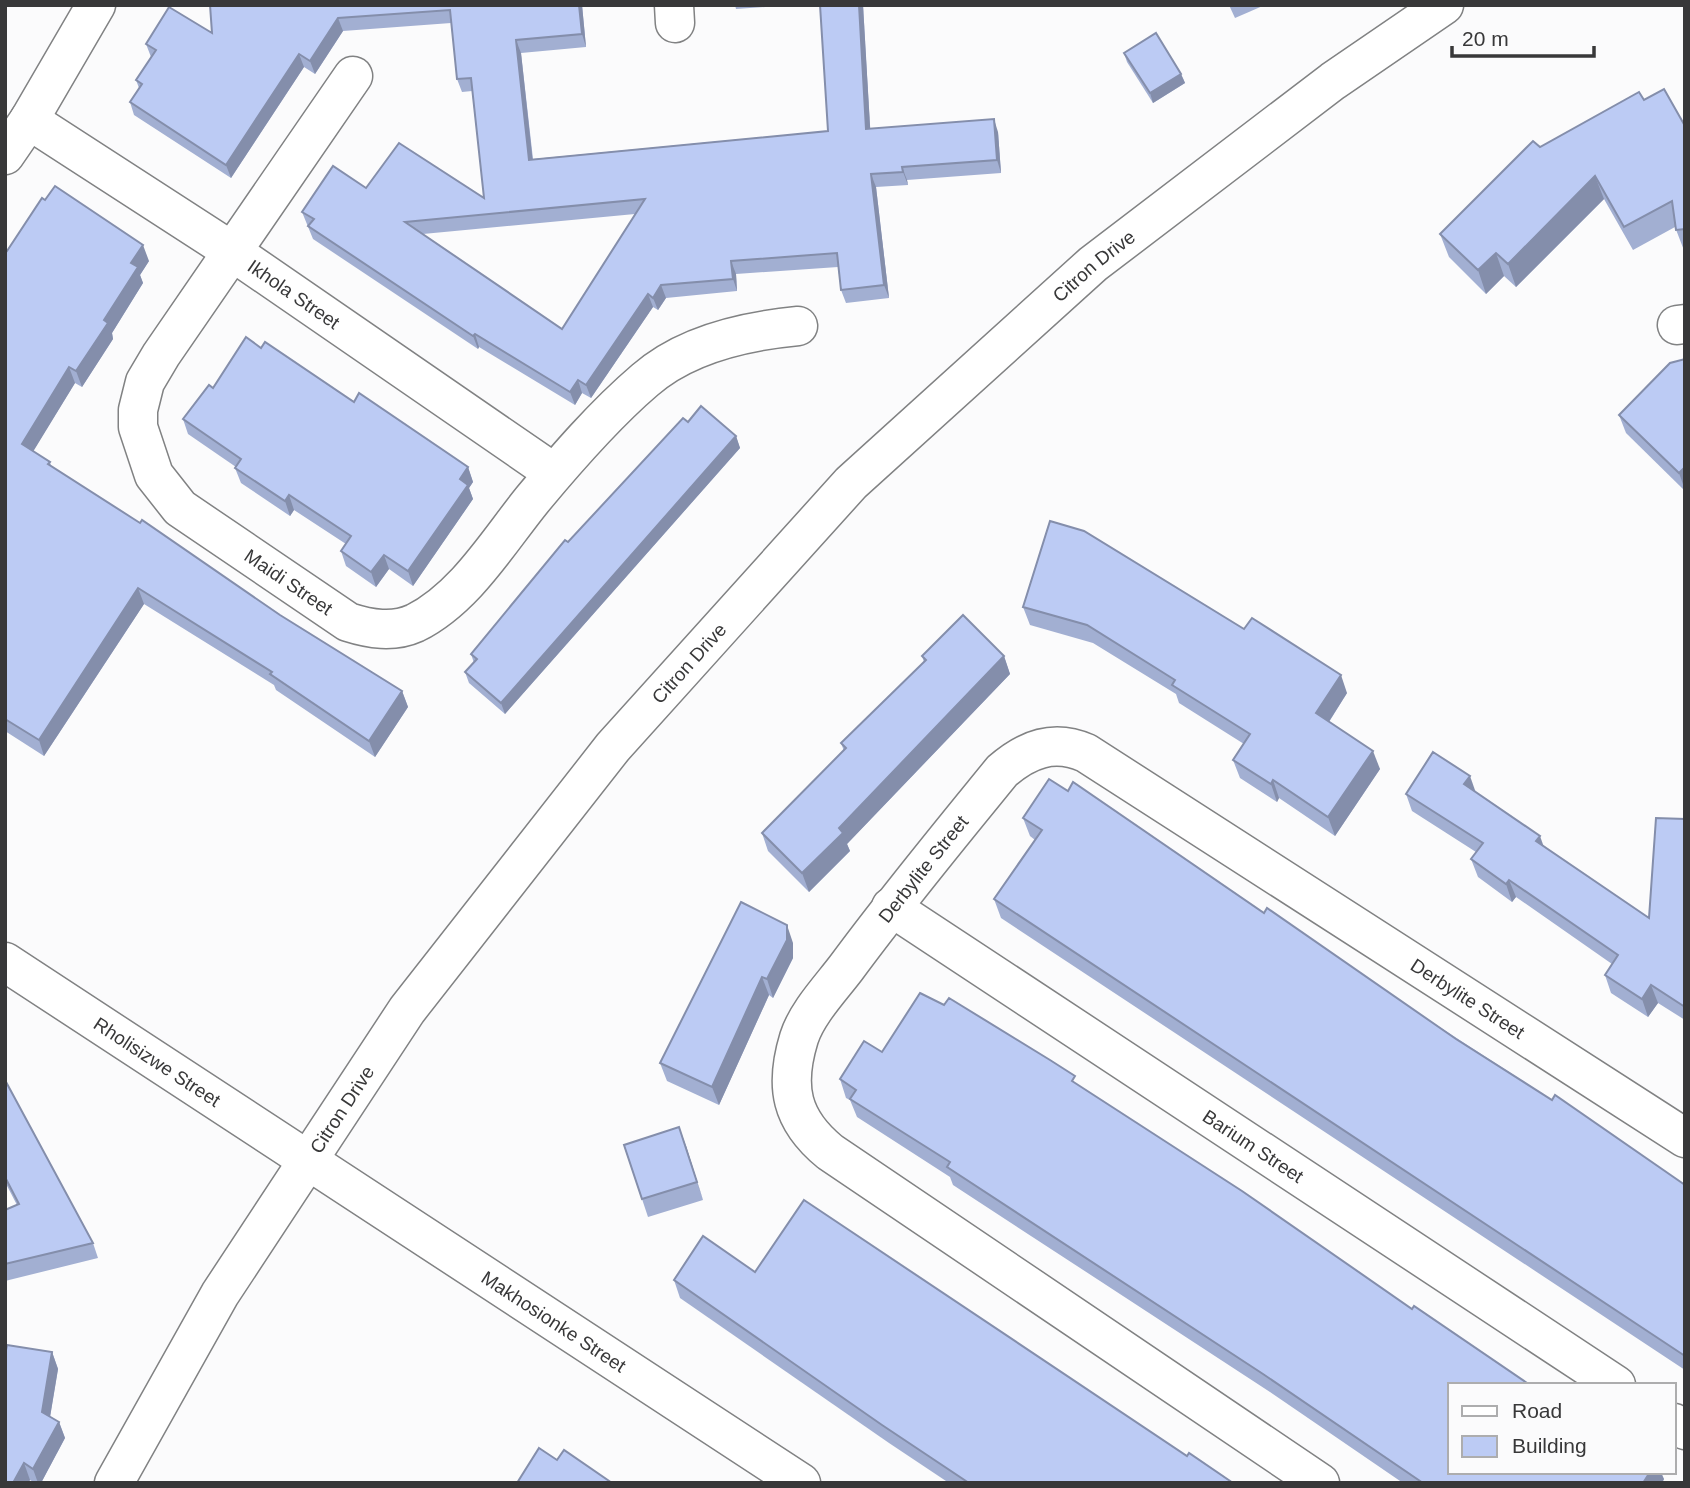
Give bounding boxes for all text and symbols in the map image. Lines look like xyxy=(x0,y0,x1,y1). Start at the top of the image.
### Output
scale bar xyxy=(1452,14,1594,58)
text: 20 m xyxy=(1462,27,1509,50)
street label: Citron Drive xyxy=(1049,226,1139,306)
street label: Ikhola Street xyxy=(244,255,344,334)
street label: Maidi Street xyxy=(241,545,337,620)
street label: Citron Drive xyxy=(648,619,731,708)
street label: Derbylite Street xyxy=(874,811,973,927)
street label: Derbylite Street xyxy=(1407,955,1529,1043)
street label: Rholisizwe Street xyxy=(90,1013,225,1111)
street label: Citron Drive xyxy=(306,1062,378,1157)
street label: Barium Street xyxy=(1199,1106,1308,1187)
street label: Makhosionke Street xyxy=(478,1267,630,1377)
legend xyxy=(1448,1383,1676,1474)
text: Road xyxy=(1512,1399,1562,1422)
text: Building xyxy=(1512,1434,1587,1457)

